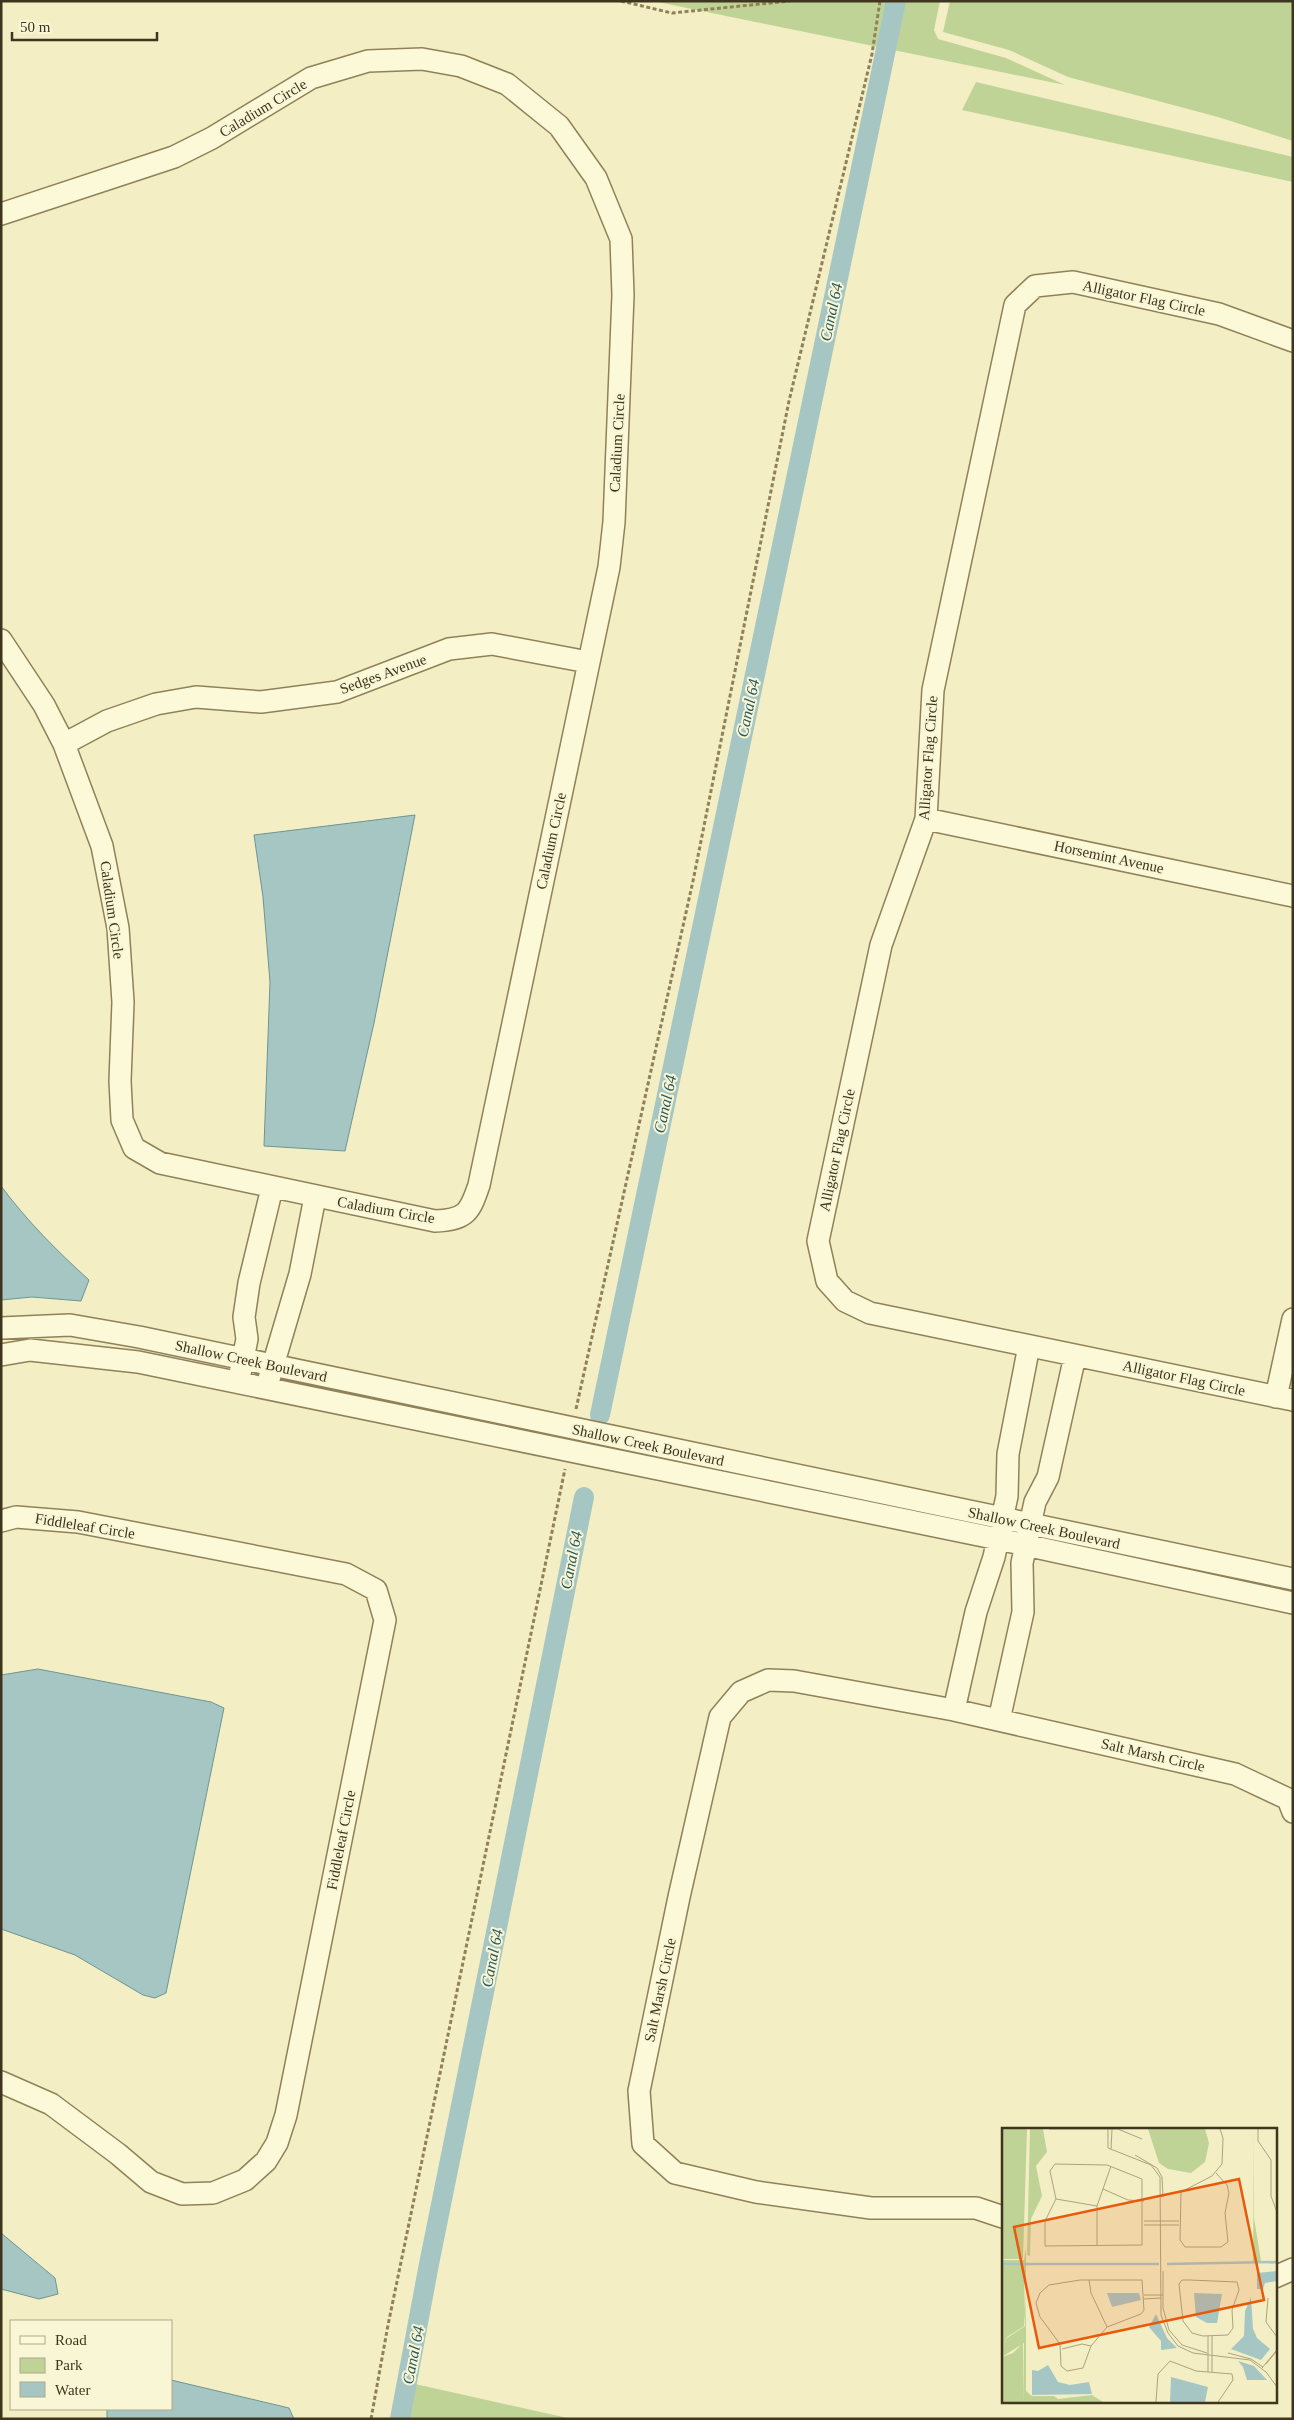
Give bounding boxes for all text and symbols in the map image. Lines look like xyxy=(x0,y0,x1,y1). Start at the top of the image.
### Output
scale bar xyxy=(12,10,158,42)
text: 50 m xyxy=(20,19,51,35)
street label: Caladium Circle xyxy=(217,76,310,140)
street label: Alligator Flag Circle xyxy=(1081,277,1207,319)
water label: Canal 64 xyxy=(817,281,845,343)
street label: Caladium Circle xyxy=(606,393,628,493)
street label: Sedges Avenue xyxy=(338,651,429,697)
water label: Canal 64 xyxy=(734,677,762,739)
street label: Alligator Flag Circle xyxy=(916,695,940,821)
street label: Caladium Circle xyxy=(533,791,569,891)
street label: Horsemint Avenue xyxy=(1053,838,1166,877)
street label: Caladium Circle xyxy=(97,860,127,960)
water label: Canal 64 xyxy=(651,1073,679,1135)
street label: Alligator Flag Circle xyxy=(816,1087,858,1213)
street label: Caladium Circle xyxy=(336,1194,436,1227)
street label: Shallow Creek Boulevard xyxy=(174,1337,329,1385)
street label: Alligator Flag Circle xyxy=(1121,1357,1247,1399)
street label: Shallow Creek Boulevard xyxy=(571,1421,726,1469)
street label: Shallow Creek Boulevard xyxy=(967,1504,1122,1552)
street label: Fiddleleaf Circle xyxy=(34,1510,137,1542)
water label: Canal 64 xyxy=(557,1529,585,1591)
street label: Salt Marsh Circle xyxy=(1100,1735,1207,1775)
street label: Fiddleleaf Circle xyxy=(323,1788,359,1891)
water label: Canal 64 xyxy=(478,1927,506,1989)
street label: Salt Marsh Circle xyxy=(641,1936,679,2043)
inset map xyxy=(1002,2128,1276,2402)
legend xyxy=(10,2320,172,2410)
water label: Canal 64 xyxy=(399,2324,427,2386)
text: Road xyxy=(55,2332,87,2348)
text: Park xyxy=(55,2357,83,2373)
text: Water xyxy=(55,2382,90,2398)

